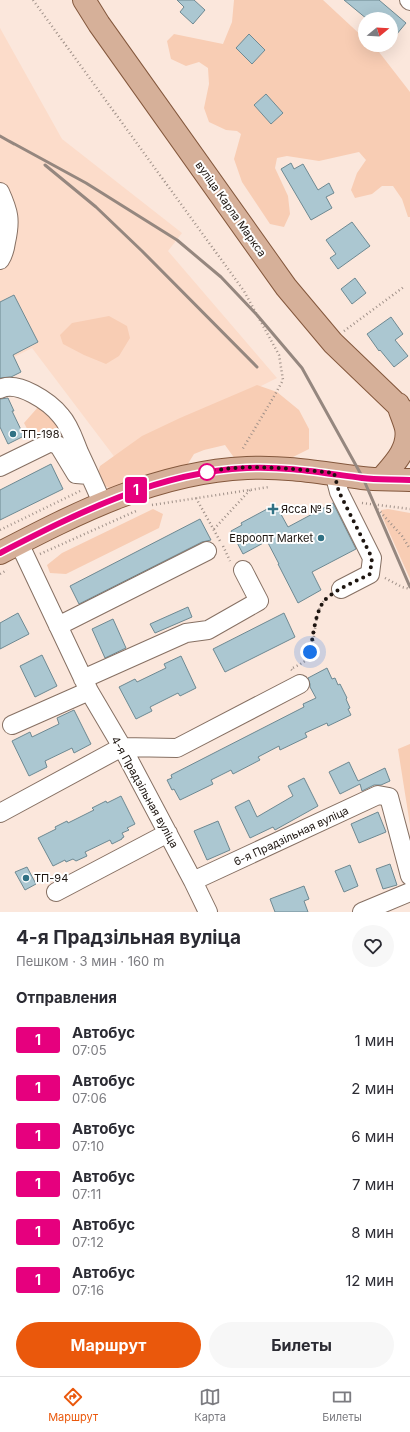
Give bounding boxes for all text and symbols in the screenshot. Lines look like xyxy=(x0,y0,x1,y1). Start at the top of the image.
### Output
north arrow xyxy=(358,12,398,52)
map controls xyxy=(358,12,398,52)
street label: вуліца Карла Маркса xyxy=(193,158,269,260)
place label: ТП-198 xyxy=(21,427,60,441)
marker: ТП-198 xyxy=(8,429,18,439)
unlabelled marker xyxy=(198,463,216,481)
line badge: 1 xyxy=(123,477,149,503)
text: 1 xyxy=(133,481,139,498)
place label: Ясса № 5 xyxy=(281,502,332,516)
marker: Ясса № 5 xyxy=(268,504,278,514)
place label: Евроопт Market xyxy=(229,531,313,545)
marker: Евроопт Market xyxy=(316,533,326,543)
your location xyxy=(300,642,320,662)
street label: 4-я Прадзільная вуліца xyxy=(108,734,182,850)
street label: 6-я Прадзільная вуліца xyxy=(231,803,351,869)
place label: ТП-94 xyxy=(34,871,68,885)
marker: ТП-94 xyxy=(21,873,31,883)
button: heart xyxy=(352,925,394,967)
text: 4-я Прадзільная вуліца xyxy=(16,926,241,949)
text: Пешком · 3 мин · 160 m xyxy=(16,953,164,969)
text: Отправления xyxy=(16,988,117,1007)
text: Автобус xyxy=(72,1023,135,1042)
text: 1 xyxy=(35,1031,41,1048)
text: 1 мин xyxy=(354,1031,394,1050)
text: 07:05 xyxy=(72,1042,107,1058)
text: Автобус xyxy=(72,1071,135,1090)
text: 1 xyxy=(35,1079,41,1096)
text: 2 мин xyxy=(351,1079,394,1098)
text: 07:06 xyxy=(72,1090,107,1106)
text: Автобус xyxy=(72,1119,135,1138)
text: 1 xyxy=(35,1127,41,1144)
text: 6 мин xyxy=(351,1127,394,1146)
text: 07:10 xyxy=(72,1138,104,1154)
text: Автобус xyxy=(72,1167,135,1186)
text: 1 xyxy=(35,1175,41,1192)
text: 7 мин xyxy=(352,1175,394,1194)
text: 07:11 xyxy=(72,1186,101,1202)
text: Автобус xyxy=(72,1215,135,1234)
text: 1 xyxy=(35,1223,41,1240)
text: 8 мин xyxy=(351,1223,394,1242)
text: 07:12 xyxy=(72,1234,104,1250)
text: Автобус xyxy=(72,1263,135,1282)
text: 1 xyxy=(35,1271,41,1288)
text: 12 мин xyxy=(345,1271,394,1290)
text: 07:16 xyxy=(72,1282,104,1298)
button: Маршрут xyxy=(16,1322,201,1368)
button: Билеты xyxy=(209,1322,394,1368)
tab: Маршрут xyxy=(48,1386,98,1424)
tab: Карта xyxy=(194,1386,226,1424)
tab: Билеты xyxy=(322,1386,362,1424)

